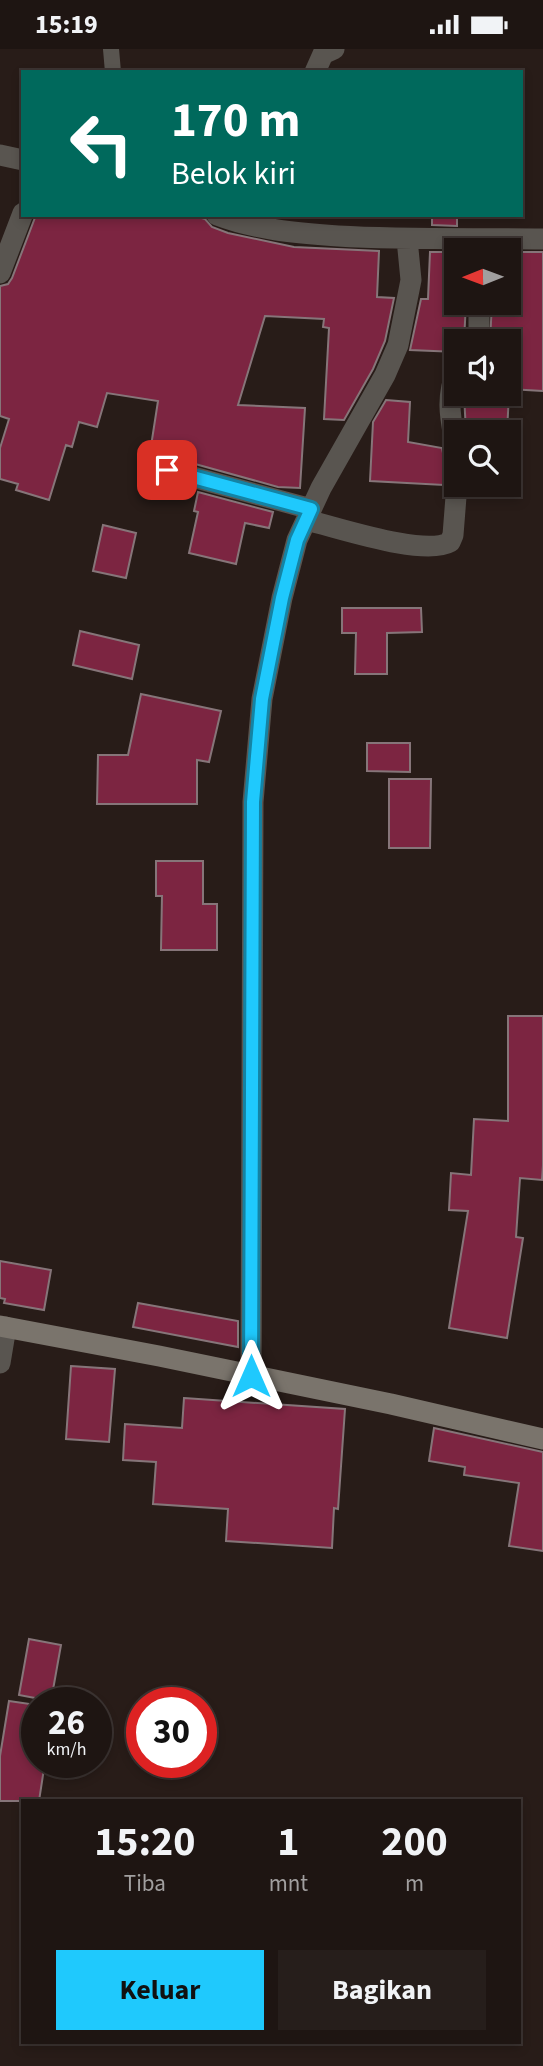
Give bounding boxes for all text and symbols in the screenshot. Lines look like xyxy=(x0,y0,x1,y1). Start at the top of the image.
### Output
text: 15:19 xyxy=(35,6,98,43)
text: 170 m xyxy=(171,86,300,156)
icon: left xyxy=(56,98,147,189)
text: Belok kiri xyxy=(171,151,296,197)
north arrow xyxy=(444,238,522,315)
map controls xyxy=(444,238,521,497)
button: sound xyxy=(444,329,521,406)
button: search xyxy=(444,420,521,497)
pin xyxy=(137,440,197,500)
icon: arrive xyxy=(148,451,186,489)
position arrow xyxy=(214,1339,288,1413)
speed limit sign: 30 xyxy=(126,1687,217,1778)
text: 26 xyxy=(48,1698,85,1748)
text: km/h xyxy=(47,1737,86,1762)
text: 15:20 xyxy=(94,1812,195,1872)
text: 1 xyxy=(277,1812,299,1872)
text: 200 xyxy=(381,1812,448,1872)
text: Tiba xyxy=(124,1867,166,1900)
text: mnt xyxy=(269,1867,308,1900)
text: m xyxy=(405,1867,424,1900)
button: Keluar xyxy=(56,1950,264,2030)
button: Bagikan xyxy=(278,1950,486,2030)

